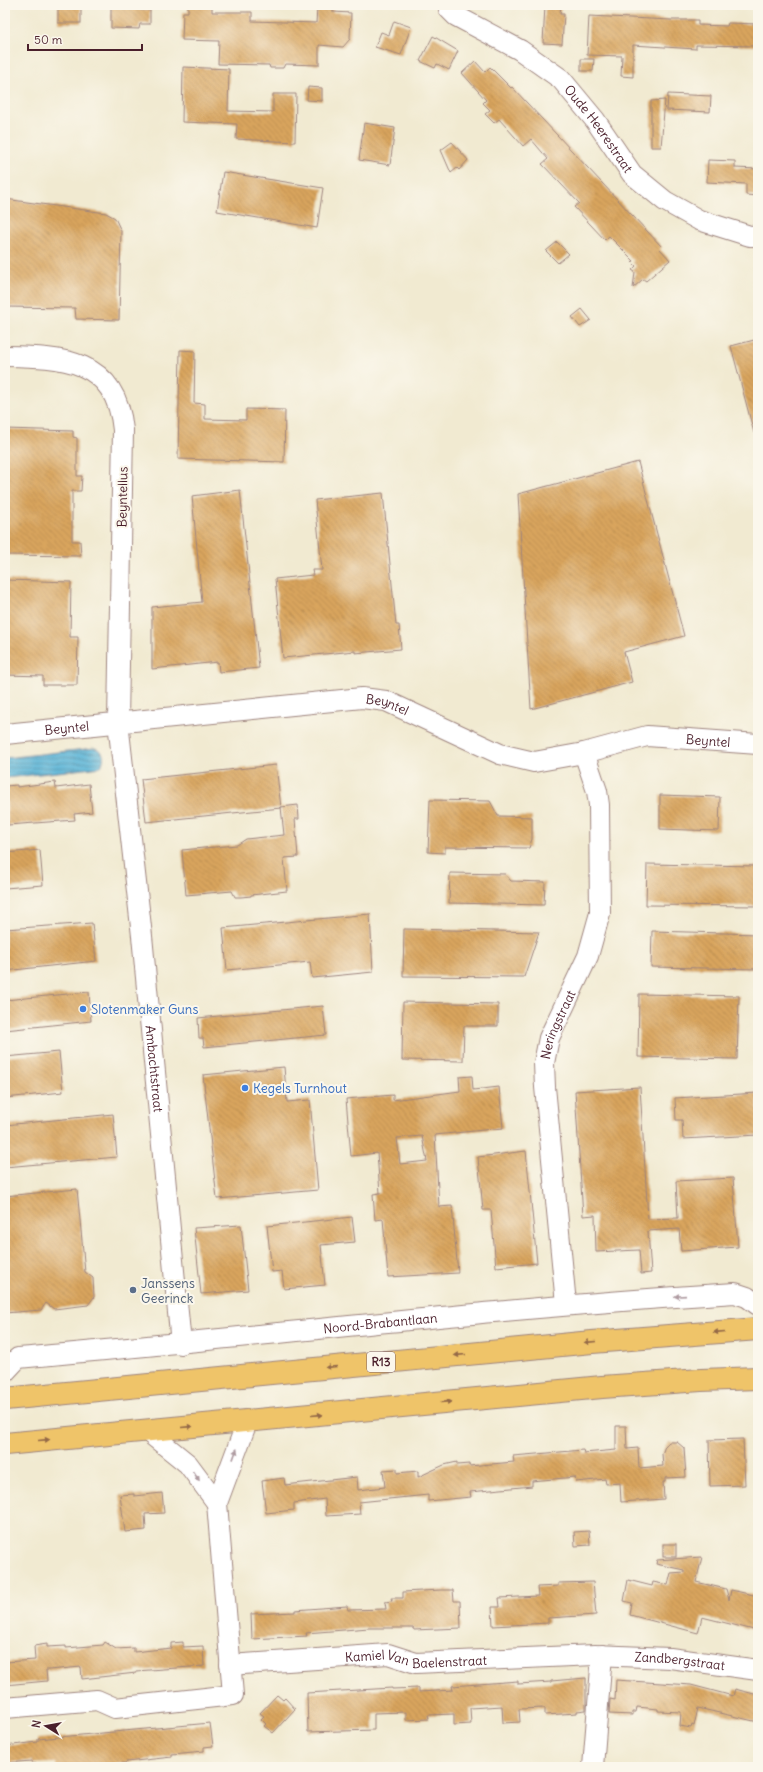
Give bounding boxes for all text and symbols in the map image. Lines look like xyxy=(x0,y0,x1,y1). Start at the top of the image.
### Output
scale bar xyxy=(28,26,142,52)
text: 50 m xyxy=(34,32,63,47)
street label: Oude Heerestraat xyxy=(560,81,637,177)
street label: Beyntellus xyxy=(113,466,132,528)
street label: Beyntel xyxy=(365,691,411,719)
street label: Beyntel xyxy=(44,718,90,739)
street label: Beyntel xyxy=(685,731,731,751)
street label: Neringstraat xyxy=(537,987,580,1061)
place label: Slotenmaker Guns xyxy=(91,1001,198,1018)
marker: Slotenmaker Guns xyxy=(78,1004,88,1014)
street label: Ambachtstraat xyxy=(142,1024,167,1114)
place label: Kegels Turnhout xyxy=(253,1080,348,1097)
marker: Kegels Turnhout xyxy=(240,1083,250,1093)
place label: Janssens Geerinck xyxy=(141,1275,195,1307)
marker: Janssens Geerinck xyxy=(128,1285,138,1295)
one-way arrow xyxy=(673,1293,686,1299)
street label: Noord-Brabantlaan xyxy=(322,1309,439,1337)
one-way arrow xyxy=(713,1329,725,1336)
one-way arrow xyxy=(584,1339,596,1346)
one-way arrow xyxy=(454,1351,466,1358)
road number: R13 xyxy=(367,1352,395,1372)
one-way arrow xyxy=(325,1364,337,1370)
one-way arrow xyxy=(440,1399,452,1406)
one-way arrow xyxy=(311,1412,323,1418)
one-way arrow xyxy=(181,1424,193,1430)
one-way arrow xyxy=(38,1437,50,1443)
one-way arrow xyxy=(233,1447,239,1459)
one-way arrow xyxy=(192,1470,200,1481)
street label: Kamiel Van Baelenstraat xyxy=(344,1646,488,1672)
street label: Zandbergstraat xyxy=(634,1649,727,1675)
north arrow xyxy=(26,1706,66,1746)
text: N xyxy=(29,1719,44,1729)

